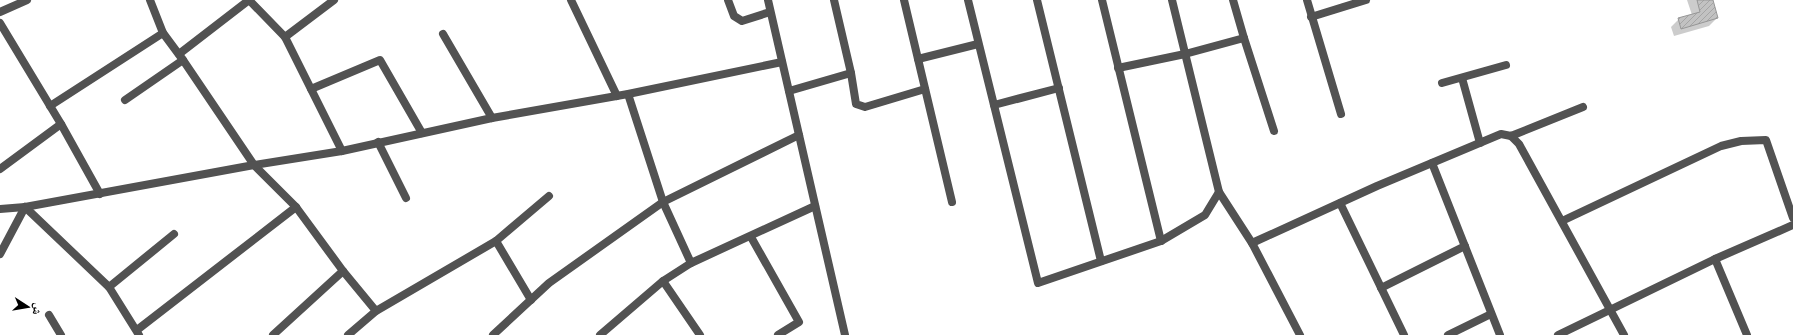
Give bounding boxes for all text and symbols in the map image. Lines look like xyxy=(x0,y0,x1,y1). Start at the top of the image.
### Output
north arrow xyxy=(8,287,48,327)
text: ش xyxy=(29,302,46,317)

